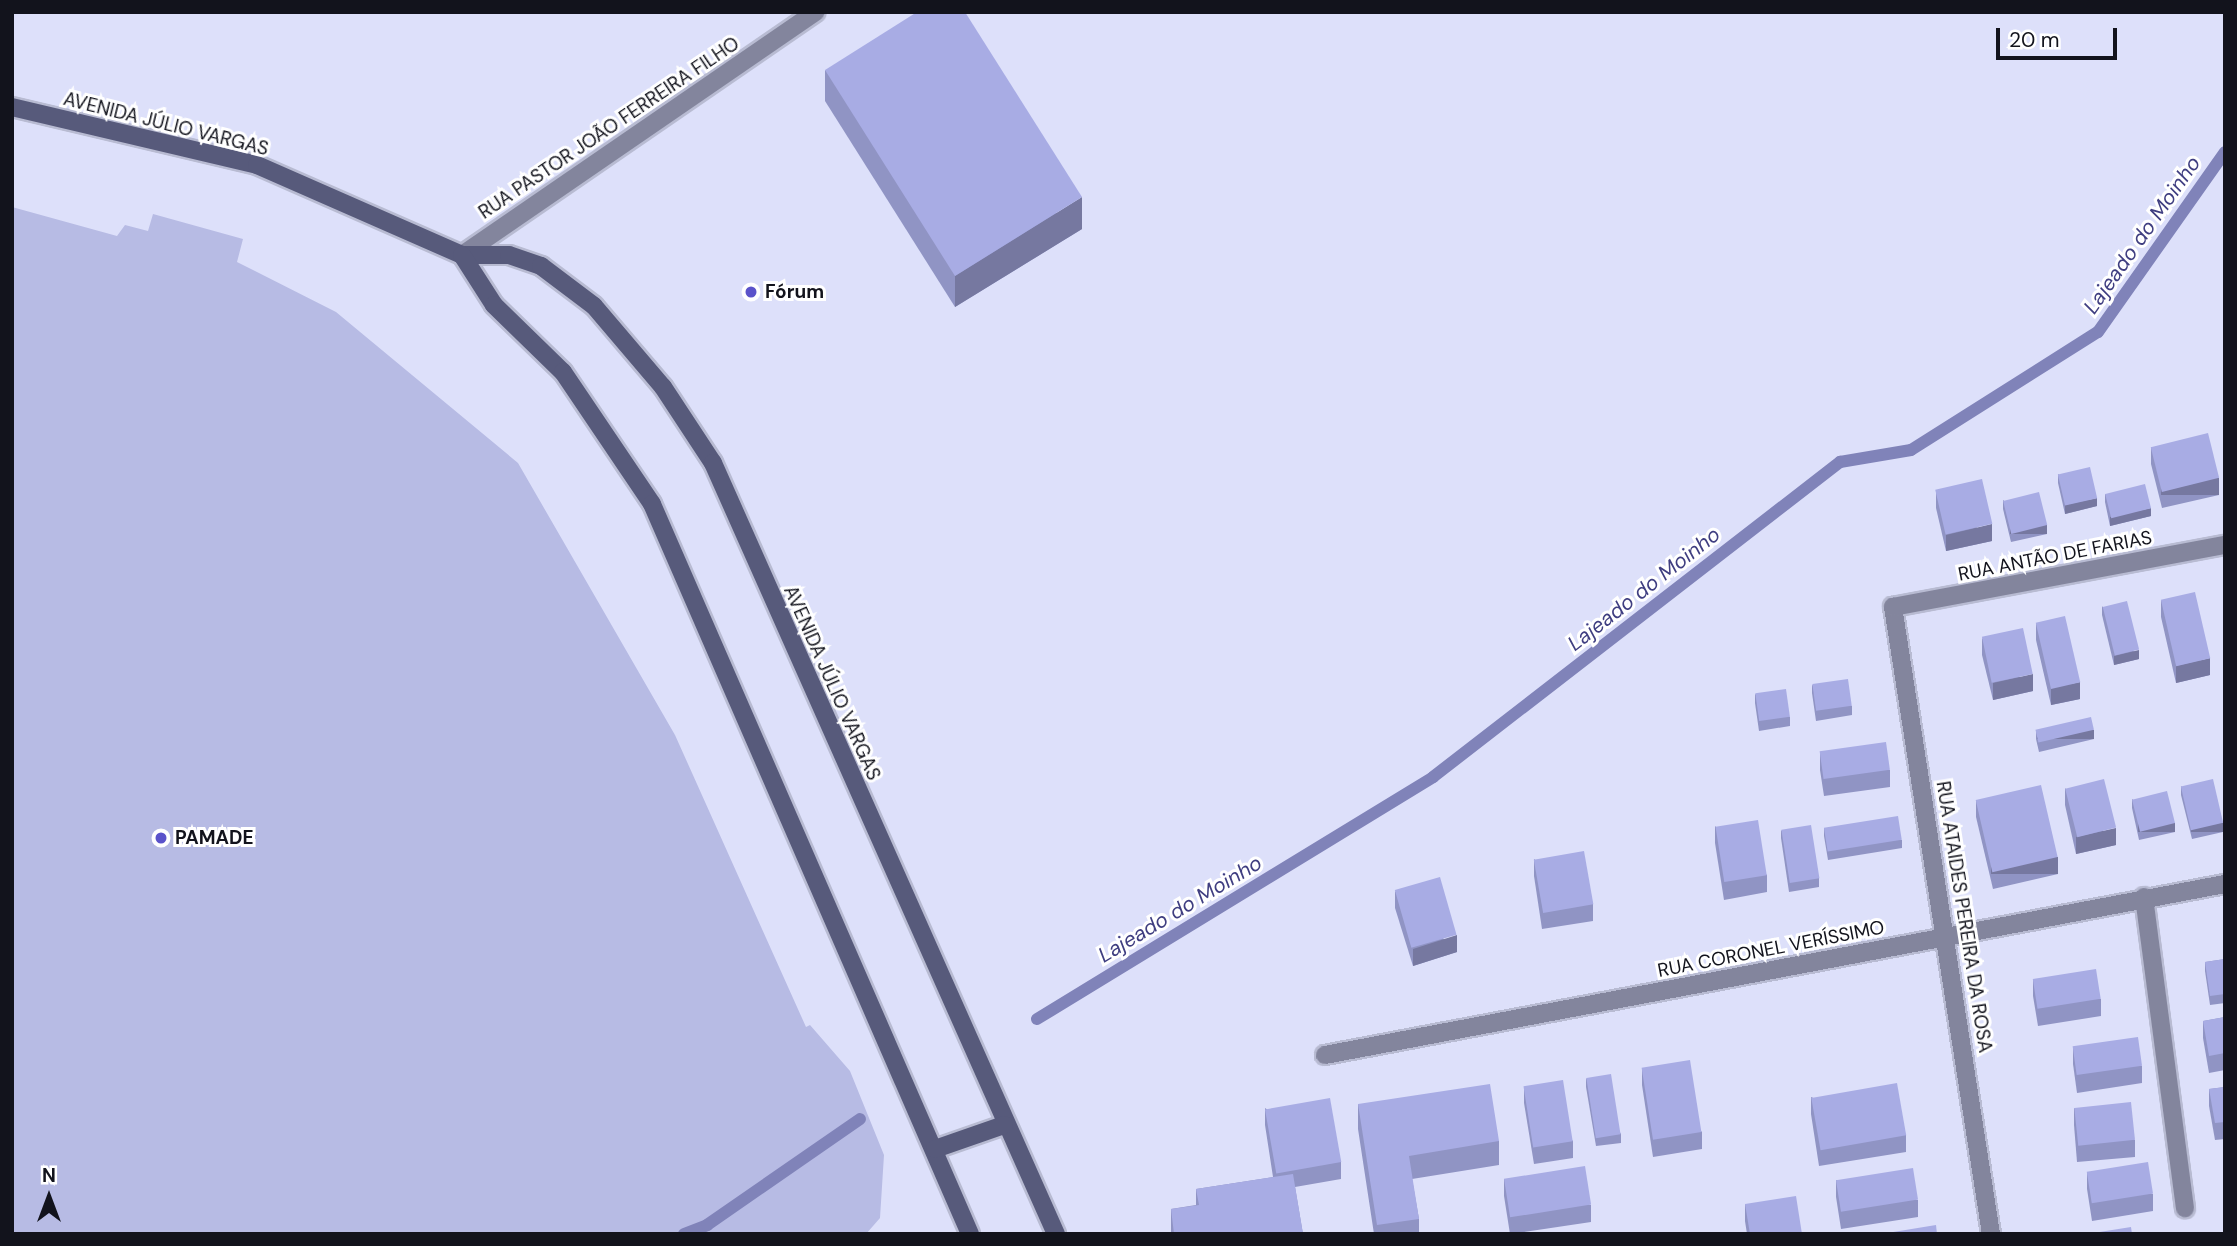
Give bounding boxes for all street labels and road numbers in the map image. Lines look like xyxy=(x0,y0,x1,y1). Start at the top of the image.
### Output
street label: RUA PASTOR JOÃO FERREIRA FILHO xyxy=(474,32,744,224)
street label: AVENIDA JÚLIO VARGAS xyxy=(61,87,271,161)
street label: RUA ANTÃO DE FARIAS xyxy=(1956,526,2154,586)
street label: AVENIDA JÚLIO VARGAS xyxy=(779,582,885,784)
street label: RUA ATAIDES PEREIRA DA ROSA xyxy=(1931,780,1997,1054)
street label: RUA CORONEL VERÍSSIMO xyxy=(1656,916,1886,982)

